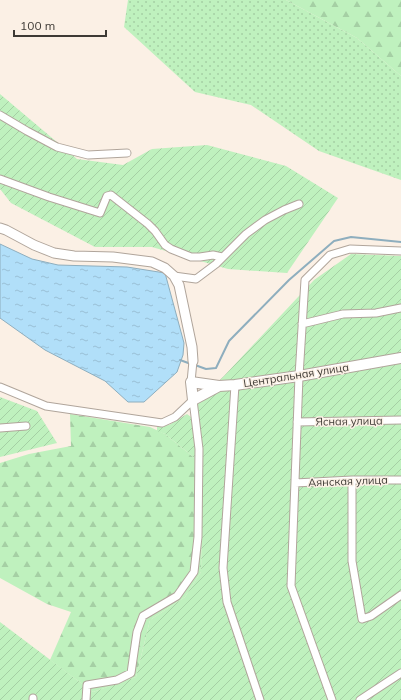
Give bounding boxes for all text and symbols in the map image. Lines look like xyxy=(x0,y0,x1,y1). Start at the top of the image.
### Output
scale bar xyxy=(14,12,106,38)
text: 100 m xyxy=(20,18,55,33)
street label: Центральная улица xyxy=(242,360,350,390)
street label: Ясная улица xyxy=(315,413,383,429)
street label: Аянская улица xyxy=(308,473,388,489)

